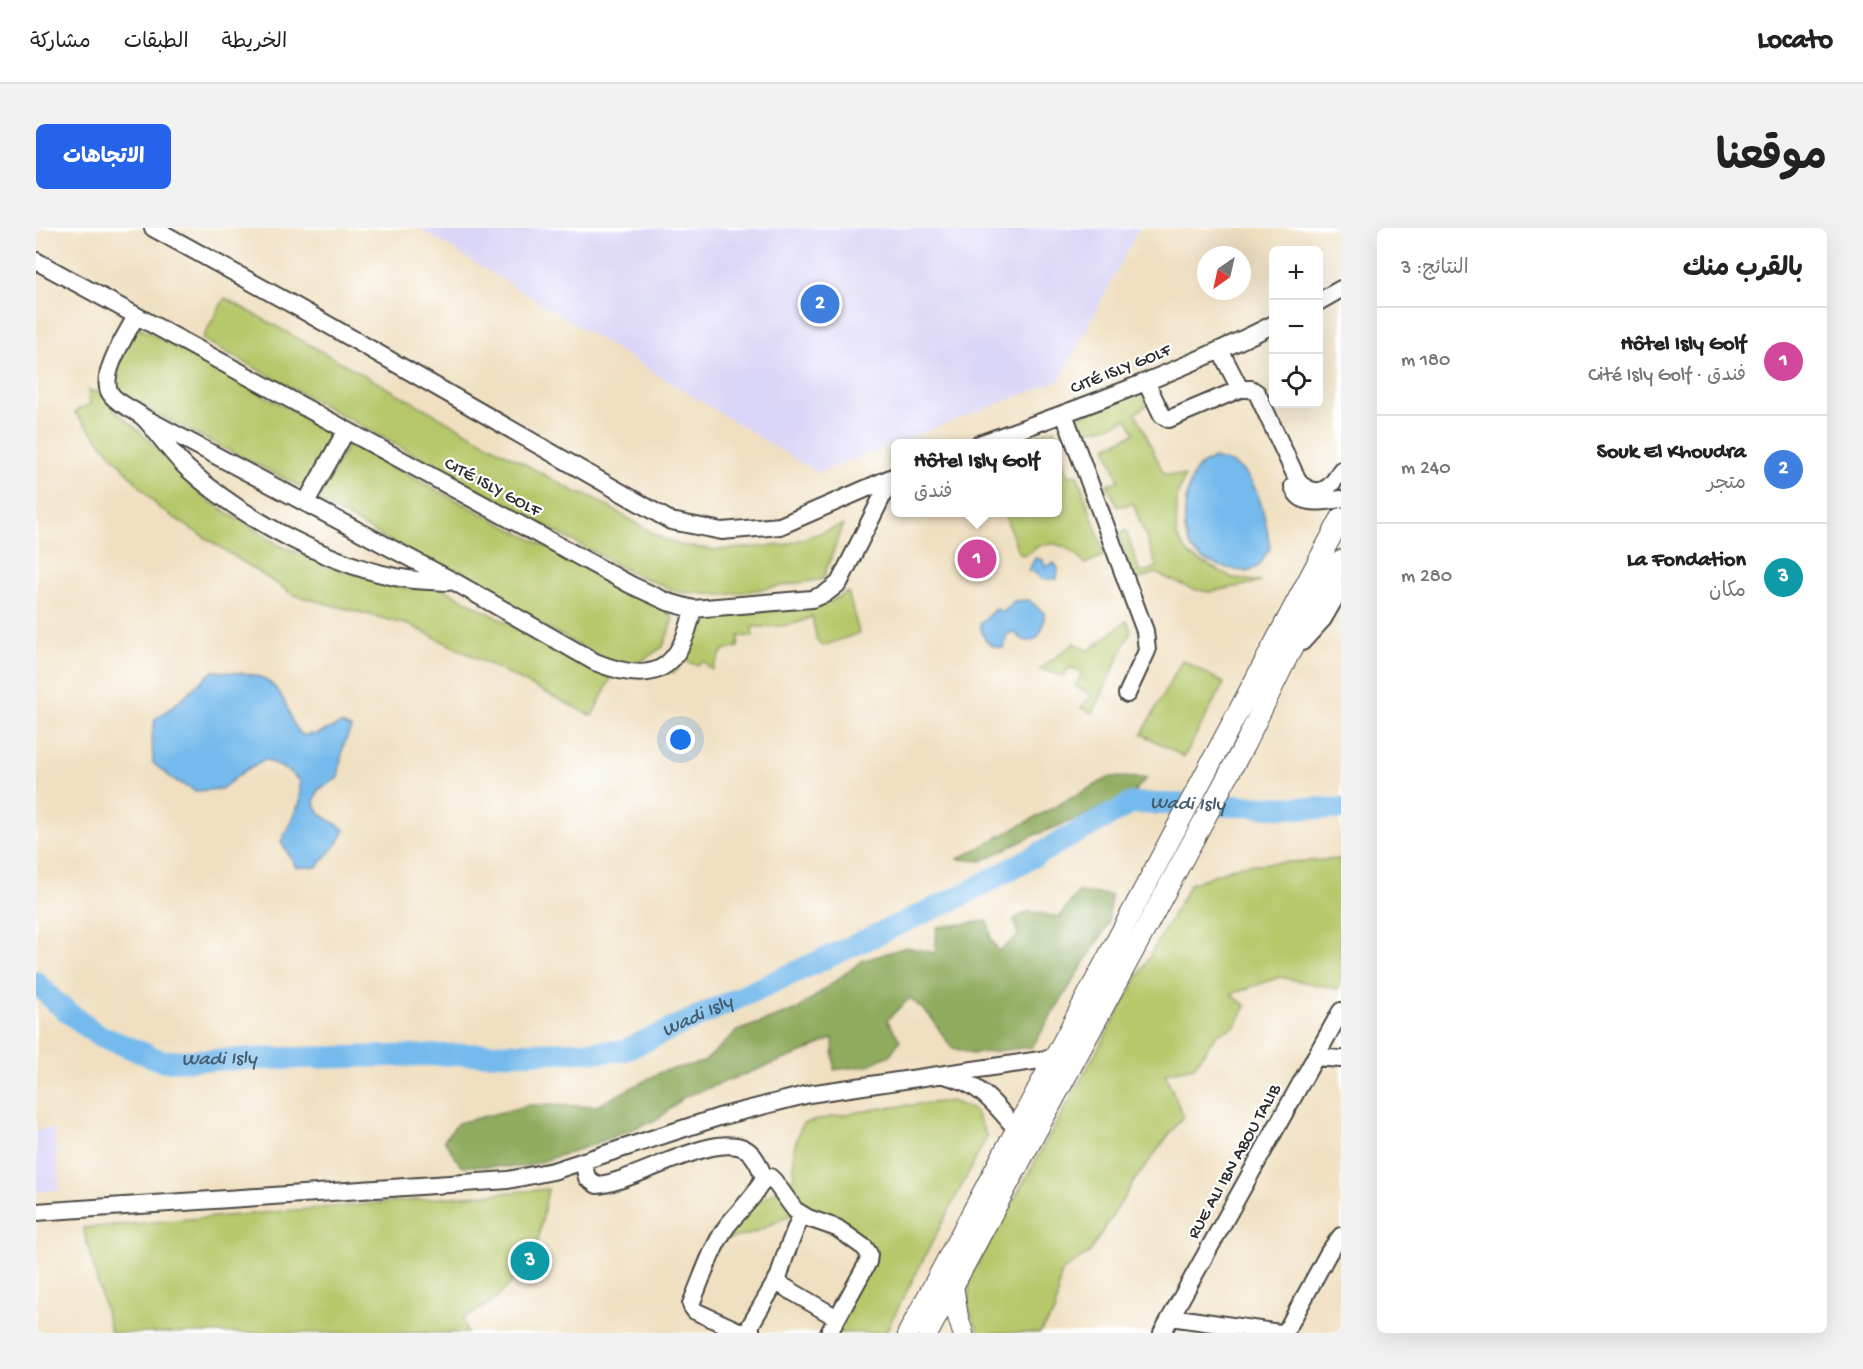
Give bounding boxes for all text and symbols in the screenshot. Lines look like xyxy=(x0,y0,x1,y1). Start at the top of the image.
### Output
text: Locato xyxy=(1757,25,1833,58)
text: مشاركة xyxy=(30,31,91,56)
text: الطبقات xyxy=(124,31,189,56)
text: الخريطة xyxy=(222,31,287,56)
button: الاتجاهات xyxy=(36,124,171,189)
text: موقعنا xyxy=(1716,136,1827,185)
north arrow xyxy=(1197,246,1251,300)
map controls xyxy=(1269,246,1323,408)
button: + xyxy=(1269,246,1323,300)
text: بالقرب منك xyxy=(1683,255,1803,286)
text: النتائج: 3 xyxy=(1401,258,1469,281)
pin: 2 xyxy=(800,282,840,326)
button: − xyxy=(1269,300,1323,354)
text: Hôtel Isly Golf xyxy=(1620,332,1746,358)
street label: CITÉ ISLY GOLF xyxy=(1068,340,1175,400)
text: 180 m xyxy=(1401,350,1450,373)
text: 1 xyxy=(1779,350,1788,373)
button: locate xyxy=(1269,354,1323,408)
text: فندق · Cité Isly Golf xyxy=(1588,365,1746,388)
popup xyxy=(891,439,1062,517)
text: Souk El Khoudra xyxy=(1597,440,1746,466)
text: Hôtel Isly Golf xyxy=(914,449,1039,475)
street label: CITÉ ISLY GOLF xyxy=(440,454,545,523)
text: 240 m xyxy=(1401,458,1451,481)
text: 2 xyxy=(1779,458,1788,481)
text: متجر xyxy=(1707,473,1746,496)
text: فندق xyxy=(914,482,953,505)
pin: 1 xyxy=(958,536,996,582)
text: La Fondation xyxy=(1627,548,1746,574)
text: 280 m xyxy=(1401,566,1452,589)
text: 3 xyxy=(1778,566,1789,589)
text: مكان xyxy=(1709,581,1746,604)
your location xyxy=(666,725,695,754)
water label: Wadi Isly xyxy=(1149,792,1227,817)
water label: Wadi Isly xyxy=(658,990,738,1043)
water label: Wadi Isly xyxy=(181,1047,258,1072)
street label: RUE ALI IBN ABOU TALIB xyxy=(1184,1080,1287,1243)
pin: 3 xyxy=(510,1238,550,1284)

